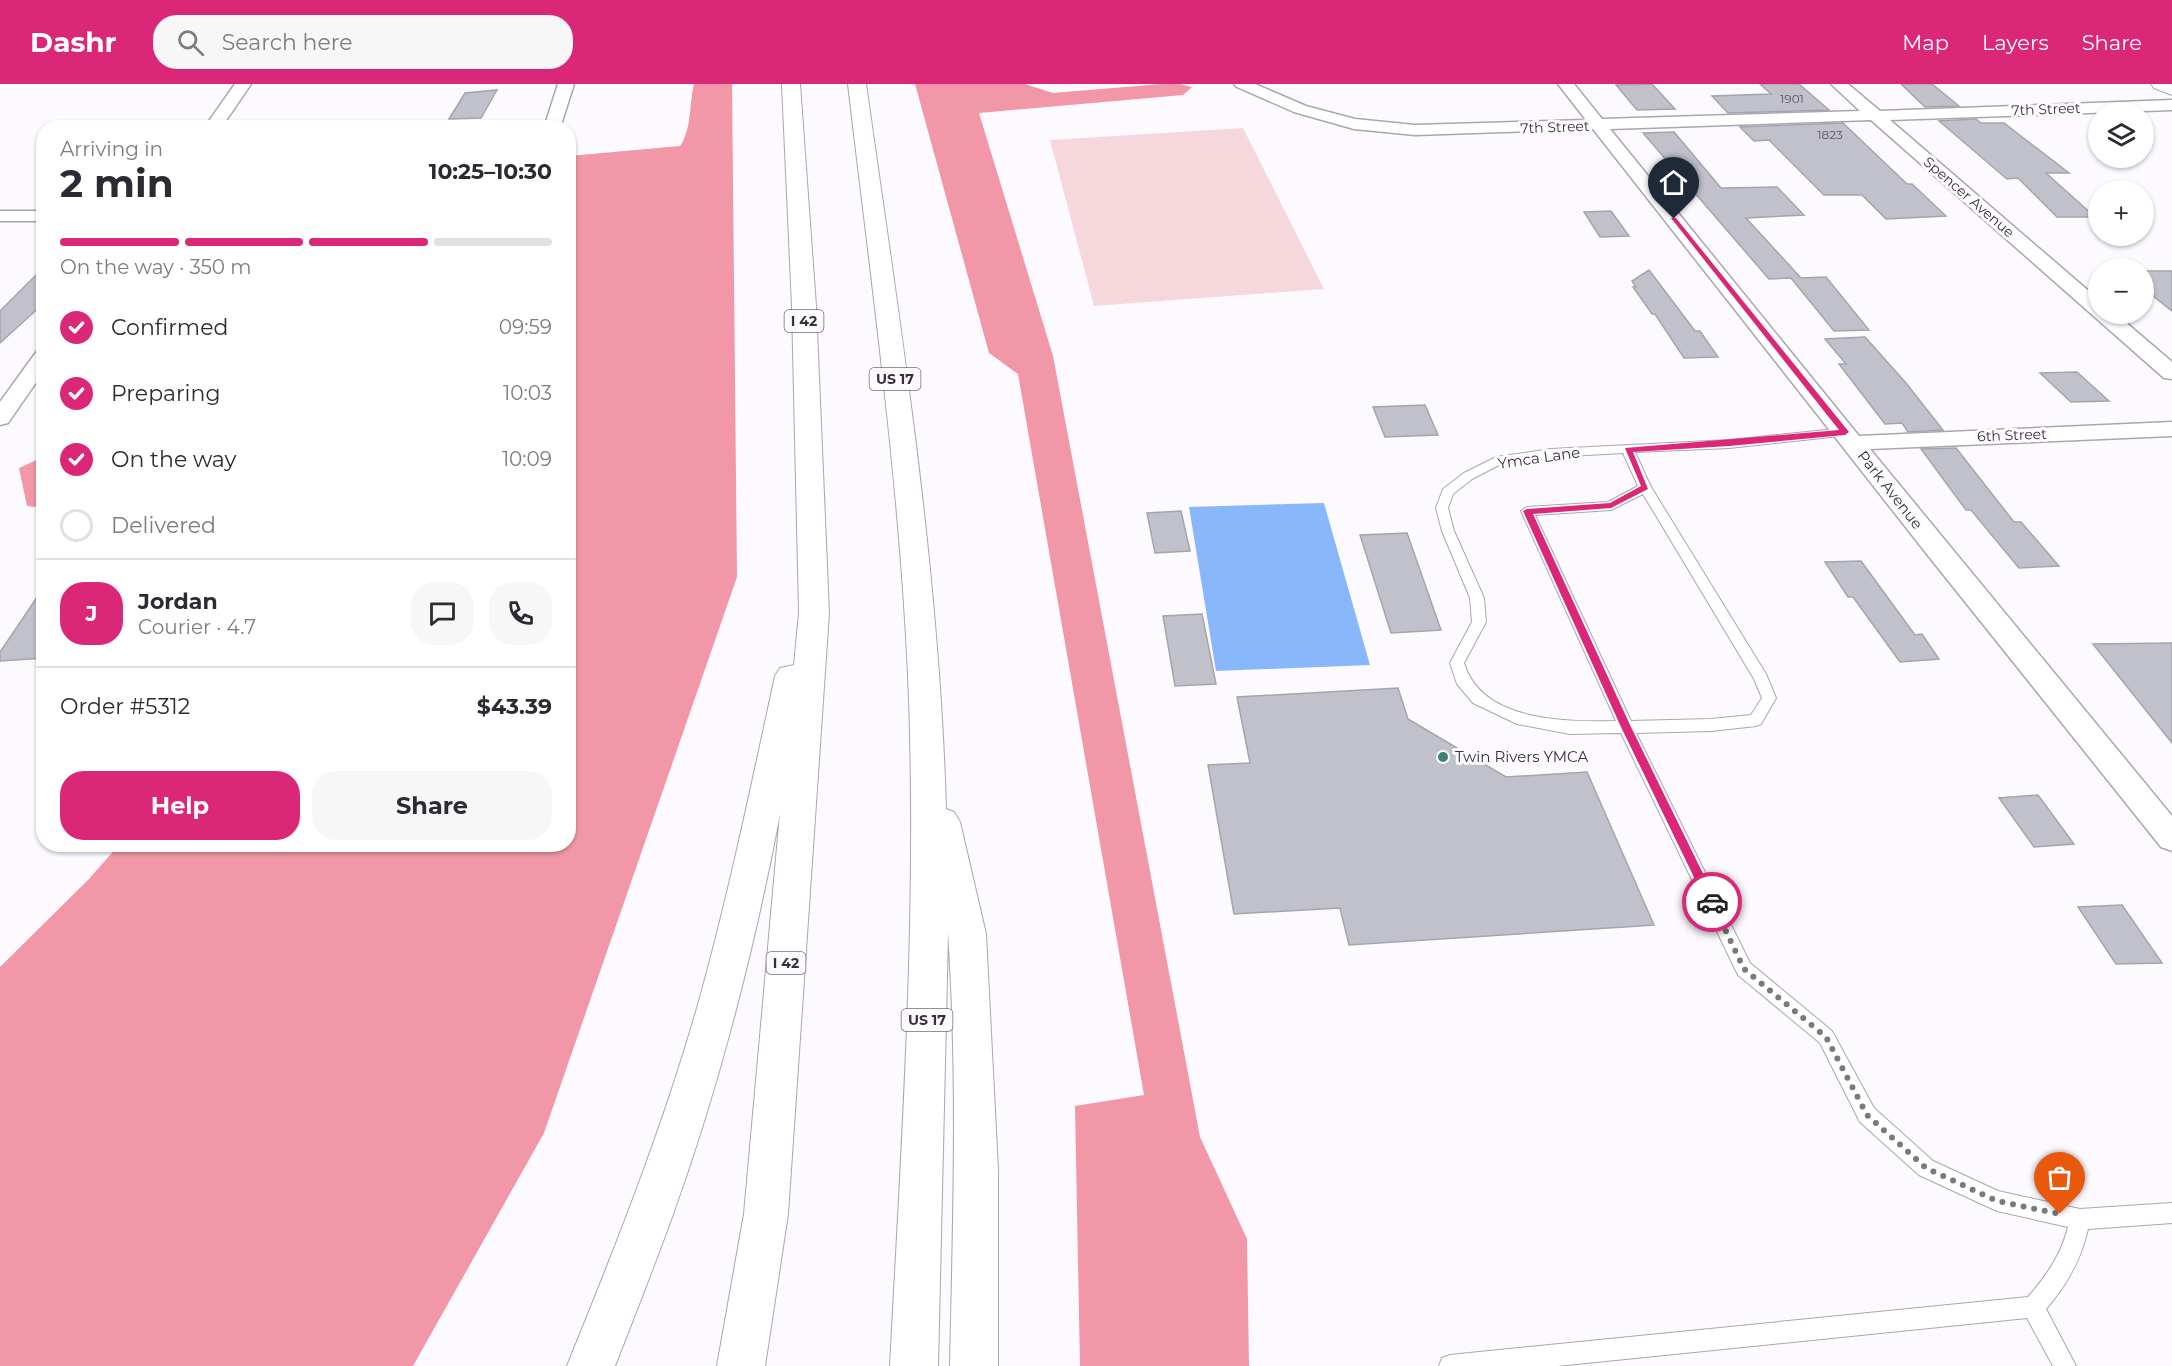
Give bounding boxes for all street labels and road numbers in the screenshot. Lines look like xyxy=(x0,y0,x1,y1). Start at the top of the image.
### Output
street label: 7th Street xyxy=(2011,99,2081,119)
street label: 7th Street xyxy=(1520,117,1590,137)
street label: Spencer Avenue xyxy=(1920,153,2018,241)
road number: I 42 xyxy=(784,310,824,332)
road number: US 17 xyxy=(870,368,920,390)
street label: 6th Street xyxy=(1977,425,2047,445)
street label: Ymca Lane xyxy=(1497,442,1581,473)
street label: Park Avenue xyxy=(1854,446,1927,533)
road number: I 42 xyxy=(766,952,806,974)
road number: US 17 xyxy=(902,1009,952,1031)

